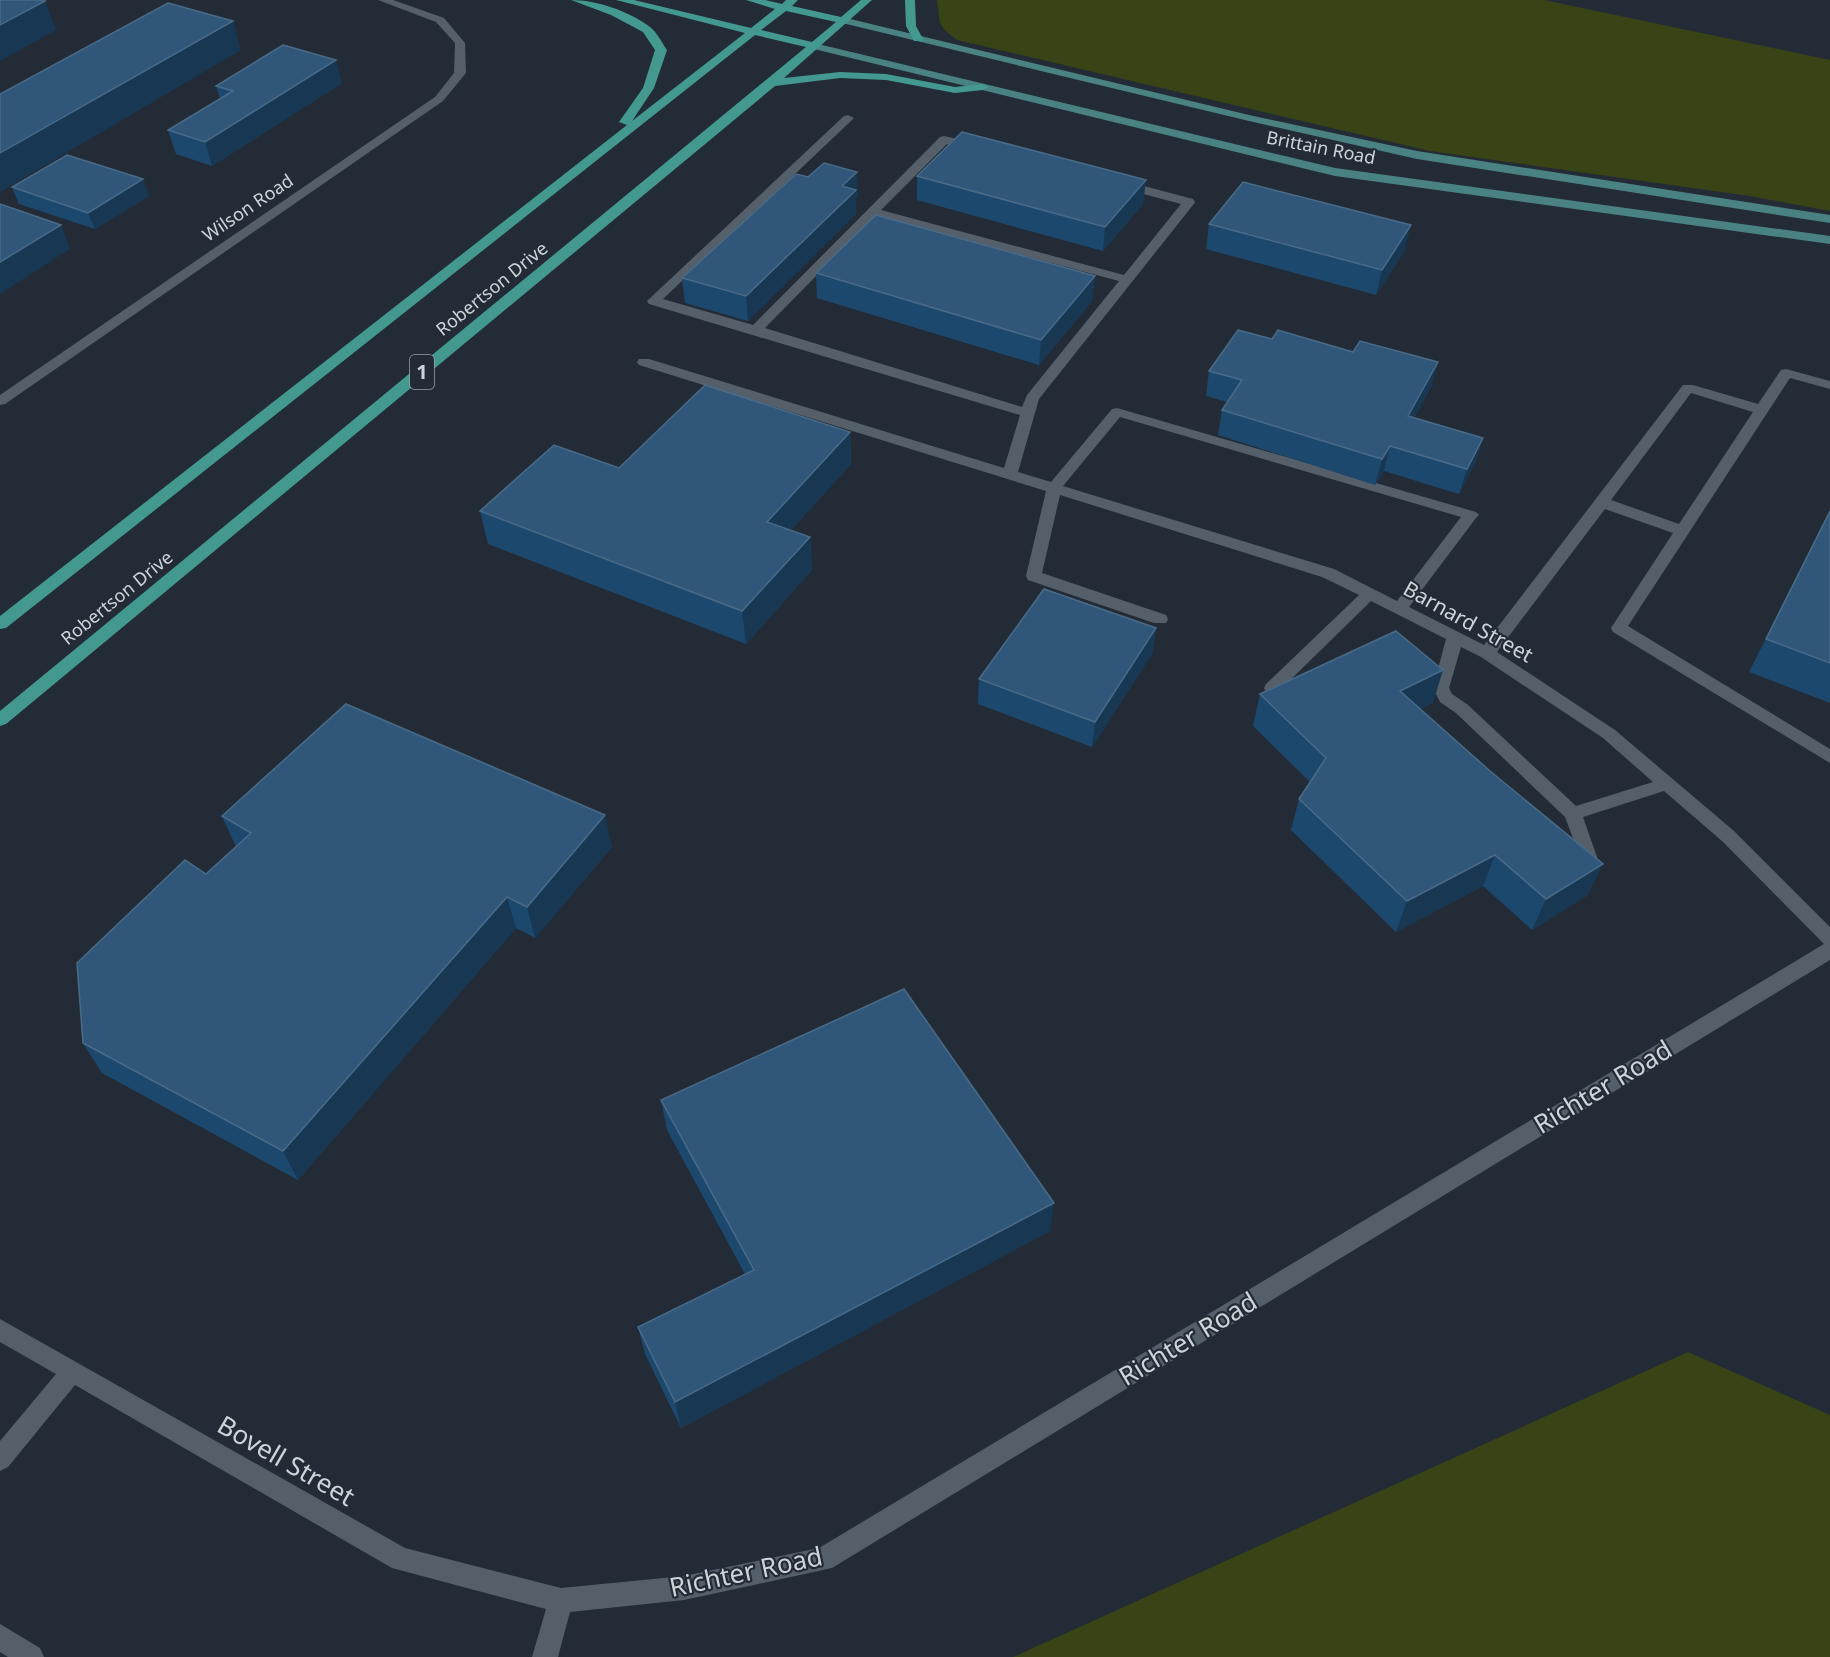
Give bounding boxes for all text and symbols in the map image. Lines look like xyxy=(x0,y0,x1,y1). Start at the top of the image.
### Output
street label: Brittain Road xyxy=(1265,125,1378,169)
street label: Wilson Road xyxy=(197,168,298,246)
street label: Robertson Drive xyxy=(431,236,552,341)
road number: 1 xyxy=(410,355,434,389)
street label: Robertson Drive xyxy=(56,545,177,650)
street label: Barnard Street xyxy=(1399,574,1539,669)
street label: Richter Road xyxy=(1527,1031,1678,1142)
street label: Richter Road xyxy=(1112,1283,1263,1394)
street label: Bovell Street xyxy=(211,1406,362,1514)
street label: Richter Road xyxy=(666,1537,826,1605)

